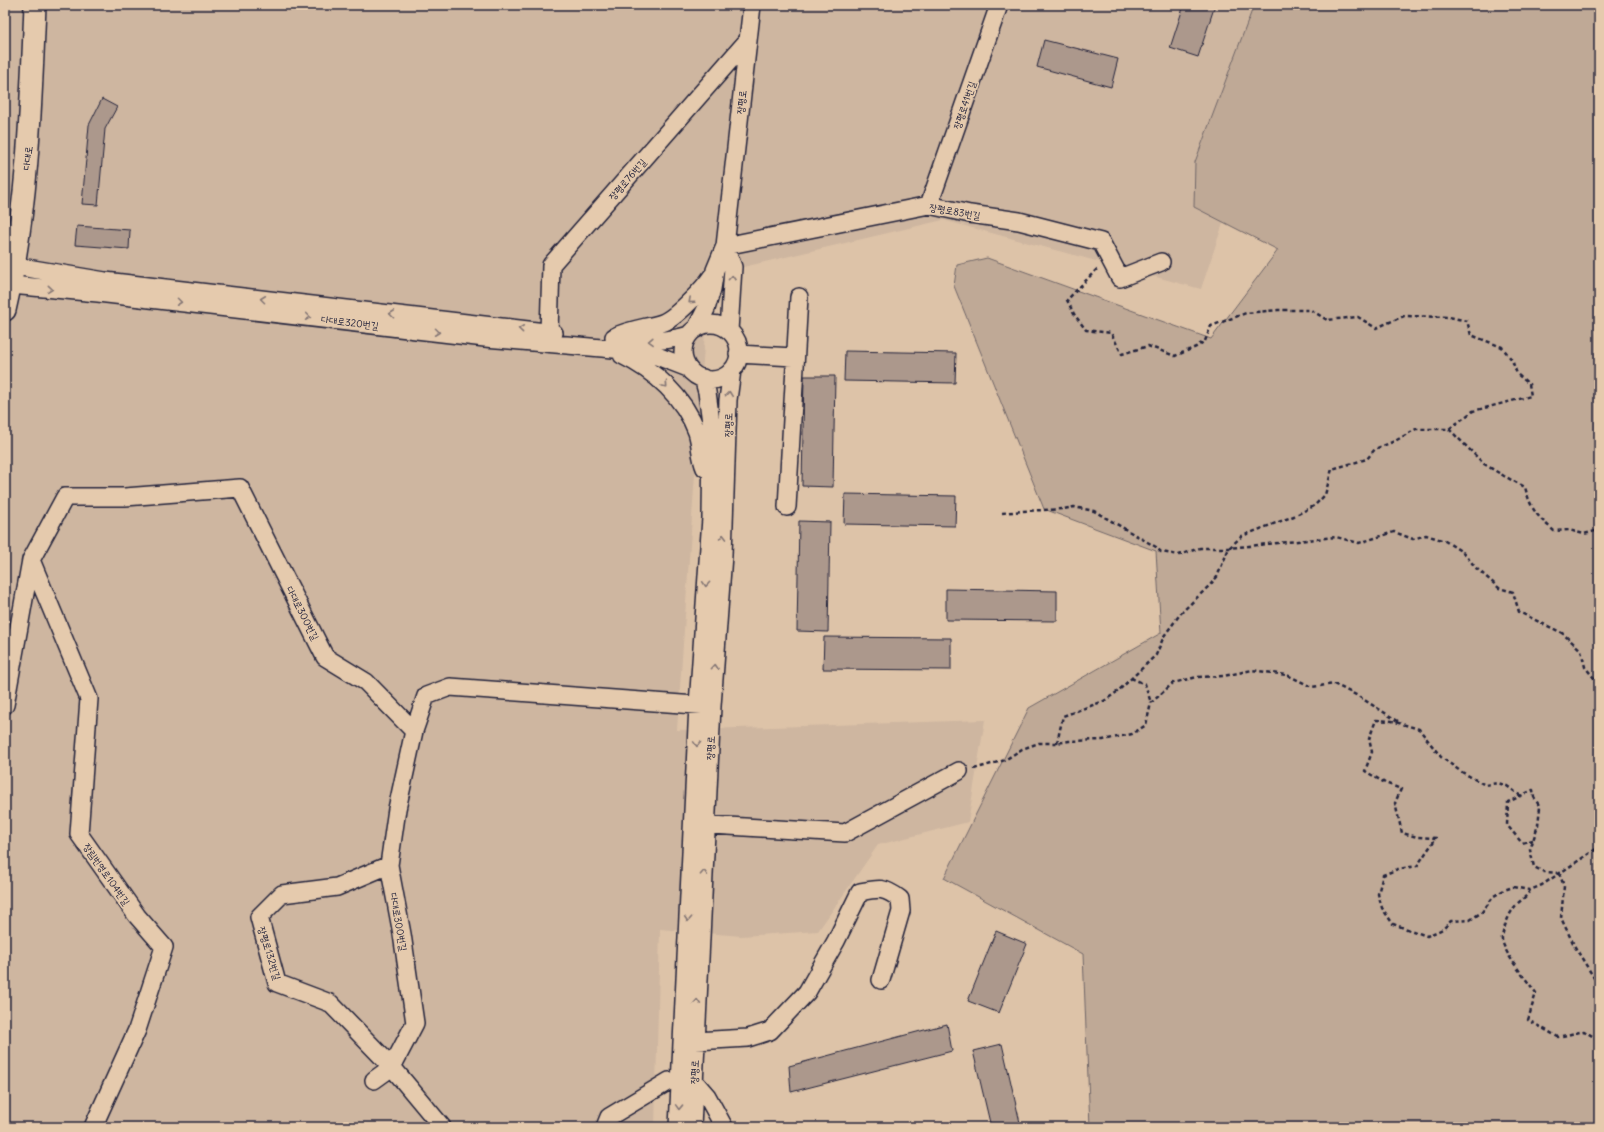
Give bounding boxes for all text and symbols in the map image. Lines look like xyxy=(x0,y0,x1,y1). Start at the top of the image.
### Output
street label: 장평로41번길 xyxy=(950,79,979,131)
street label: 장평로 xyxy=(734,89,749,115)
street label: 다대로 xyxy=(20,145,35,171)
street label: 장평로76번길 xyxy=(606,156,649,203)
street label: 장평로83번길 xyxy=(928,201,981,222)
one-way arrow xyxy=(728,275,737,281)
one-way arrow xyxy=(47,284,53,293)
one-way arrow xyxy=(260,295,266,304)
one-way arrow xyxy=(688,296,696,303)
one-way arrow xyxy=(176,298,182,307)
one-way arrow xyxy=(389,310,395,319)
one-way arrow xyxy=(305,313,311,322)
street label: 다대로320번길 xyxy=(320,313,380,332)
one-way arrow xyxy=(518,325,524,334)
one-way arrow xyxy=(434,328,440,337)
one-way arrow xyxy=(648,337,654,345)
one-way arrow xyxy=(660,380,668,388)
one-way arrow xyxy=(724,390,733,397)
street label: 장평로 xyxy=(722,413,735,437)
one-way arrow xyxy=(719,534,727,540)
one-way arrow xyxy=(702,581,711,587)
street label: 다대로300번길 xyxy=(283,584,322,642)
one-way arrow xyxy=(710,664,719,670)
street label: 장평로 xyxy=(704,736,717,760)
one-way arrow xyxy=(693,741,701,747)
street label: 장림번영로104번길 xyxy=(80,841,133,908)
one-way arrow xyxy=(700,870,709,876)
street label: 다대로300번길 xyxy=(387,892,410,952)
one-way arrow xyxy=(684,916,693,922)
street label: 장평로132번길 xyxy=(255,925,284,982)
one-way arrow xyxy=(693,999,702,1005)
street label: 장평로 xyxy=(688,1060,701,1084)
one-way arrow xyxy=(674,1104,683,1110)

